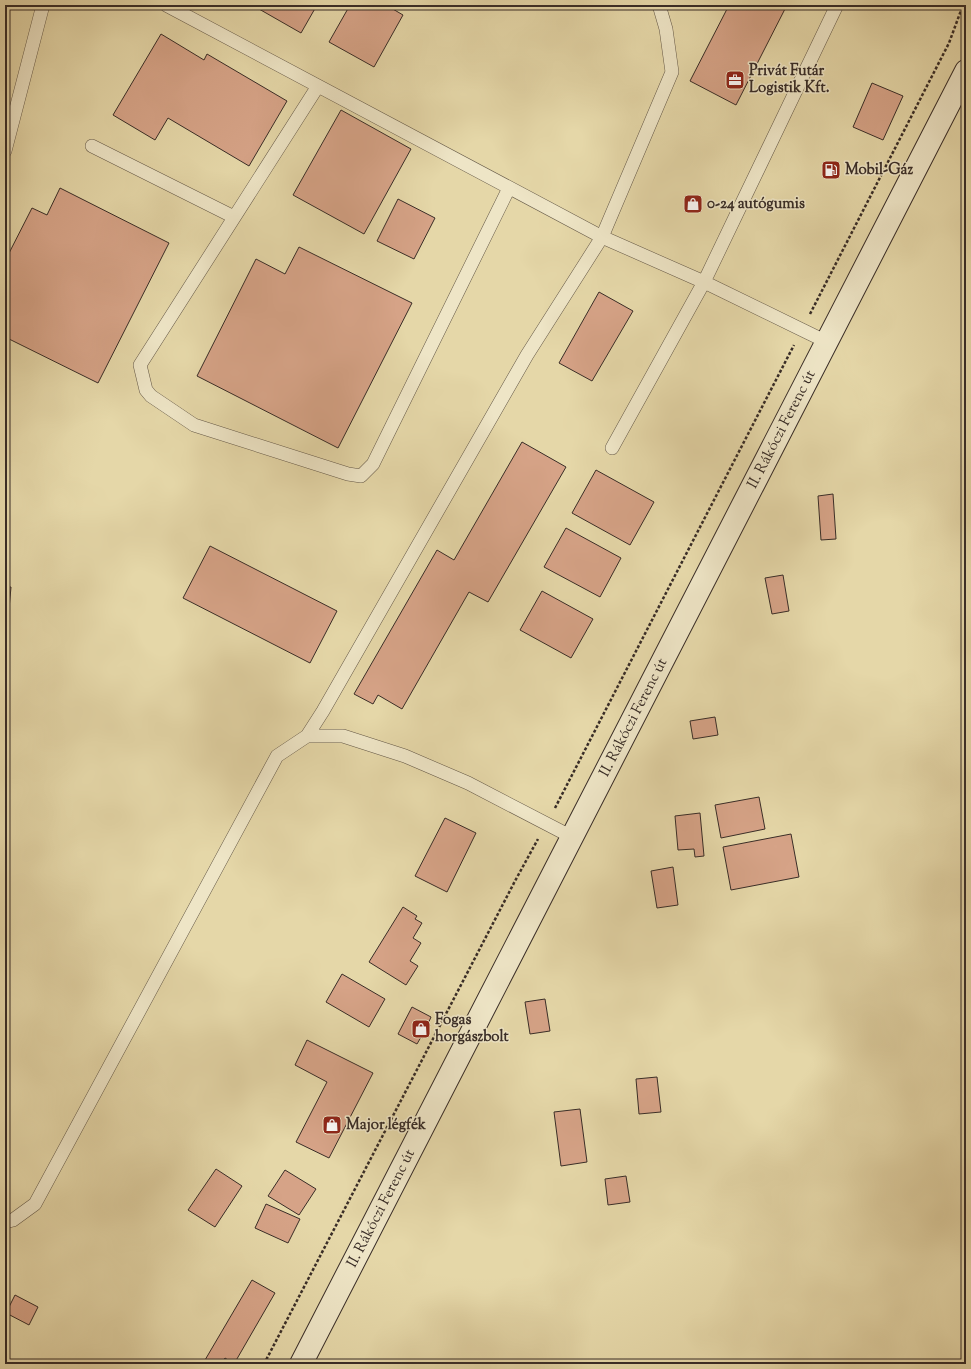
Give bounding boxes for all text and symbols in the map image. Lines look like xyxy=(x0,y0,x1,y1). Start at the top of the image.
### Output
place label: Privát Futár Logistik Kft. xyxy=(749,61,830,99)
office icon: Privát Futár Logistik Kft. xyxy=(724,69,746,91)
fuel station icon: Mobil-Gáz xyxy=(820,159,842,181)
place label: Mobil-Gáz xyxy=(845,160,913,181)
shop icon: 0-24 autógumis xyxy=(682,193,704,215)
place label: 0-24 autógumis xyxy=(707,194,805,215)
street label: II. Rákóczi Ferenc út xyxy=(742,366,821,492)
street label: II. Rákóczi Ferenc út xyxy=(594,655,673,780)
place label: Fogas horgászbolt xyxy=(435,1010,510,1048)
shop icon: Fogas horgászbolt xyxy=(410,1018,432,1040)
shop icon: Major légfék xyxy=(321,1114,343,1136)
place label: Major légfék xyxy=(346,1115,427,1136)
street label: II. Rákóczi Ferenc út xyxy=(342,1145,420,1271)

